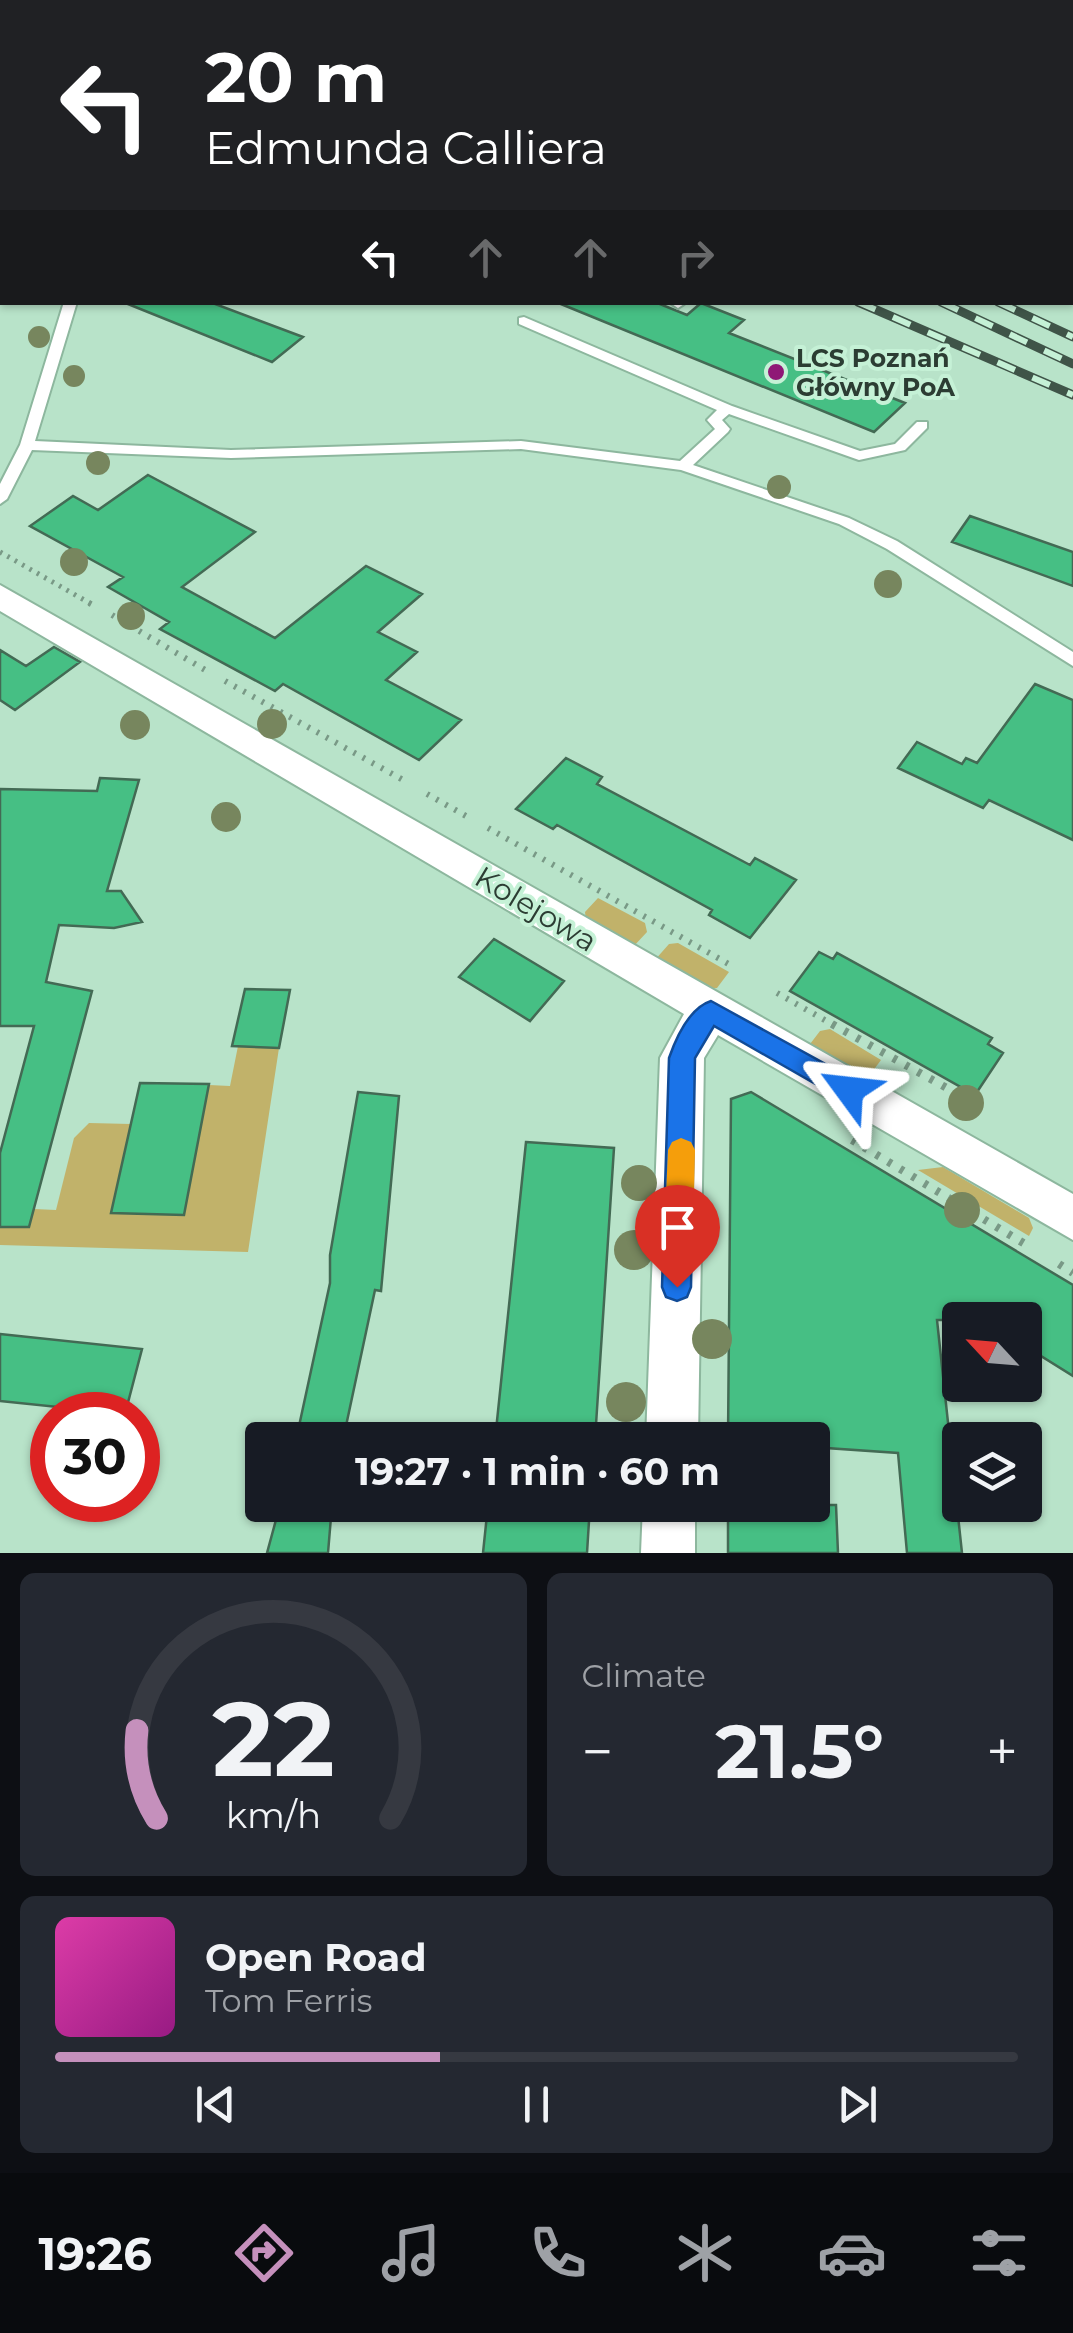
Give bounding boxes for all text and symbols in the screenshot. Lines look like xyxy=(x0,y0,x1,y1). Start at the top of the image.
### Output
text: 20 m xyxy=(205,34,387,120)
icon: left xyxy=(40,40,170,170)
text: Edmunda Calliera xyxy=(205,120,607,175)
icon: left xyxy=(353,230,408,285)
icon: ahead xyxy=(458,230,513,285)
icon: ahead xyxy=(563,230,618,285)
icon: right xyxy=(668,230,723,285)
place label: LCS Poznań Główny PoA xyxy=(796,343,956,402)
marker: LCS Poznań Główny PoA xyxy=(765,361,787,383)
street label: Kolejowa xyxy=(468,858,604,960)
position arrow xyxy=(797,1038,901,1142)
pin xyxy=(635,1185,720,1288)
icon: arrive xyxy=(650,1200,705,1255)
north arrow xyxy=(942,1302,1042,1402)
map controls xyxy=(942,1302,1042,1522)
speed limit sign: 30 xyxy=(30,1392,160,1522)
button: layers xyxy=(942,1422,1042,1522)
text: 19:27 · 1 min · 60 m xyxy=(355,1448,720,1495)
text: Climate xyxy=(582,1656,706,1695)
text: 22 xyxy=(212,1675,335,1802)
text: 21.5° xyxy=(715,1705,884,1797)
text: − xyxy=(582,1718,613,1785)
text: + xyxy=(986,1718,1018,1785)
text: km/h xyxy=(226,1793,321,1837)
text: Open Road xyxy=(205,1934,427,1981)
text: Tom Ferris xyxy=(205,1981,372,2020)
icon: previous xyxy=(188,2077,243,2132)
icon: pause xyxy=(509,2077,564,2132)
icon: next xyxy=(830,2077,885,2132)
icon: directions xyxy=(229,2218,299,2288)
icon: music xyxy=(376,2218,446,2288)
icon: phone xyxy=(523,2218,593,2288)
icon: climate xyxy=(670,2218,740,2288)
icon: car xyxy=(817,2218,887,2288)
icon: filters xyxy=(964,2218,1034,2288)
text: 19:26 xyxy=(39,2226,152,2281)

